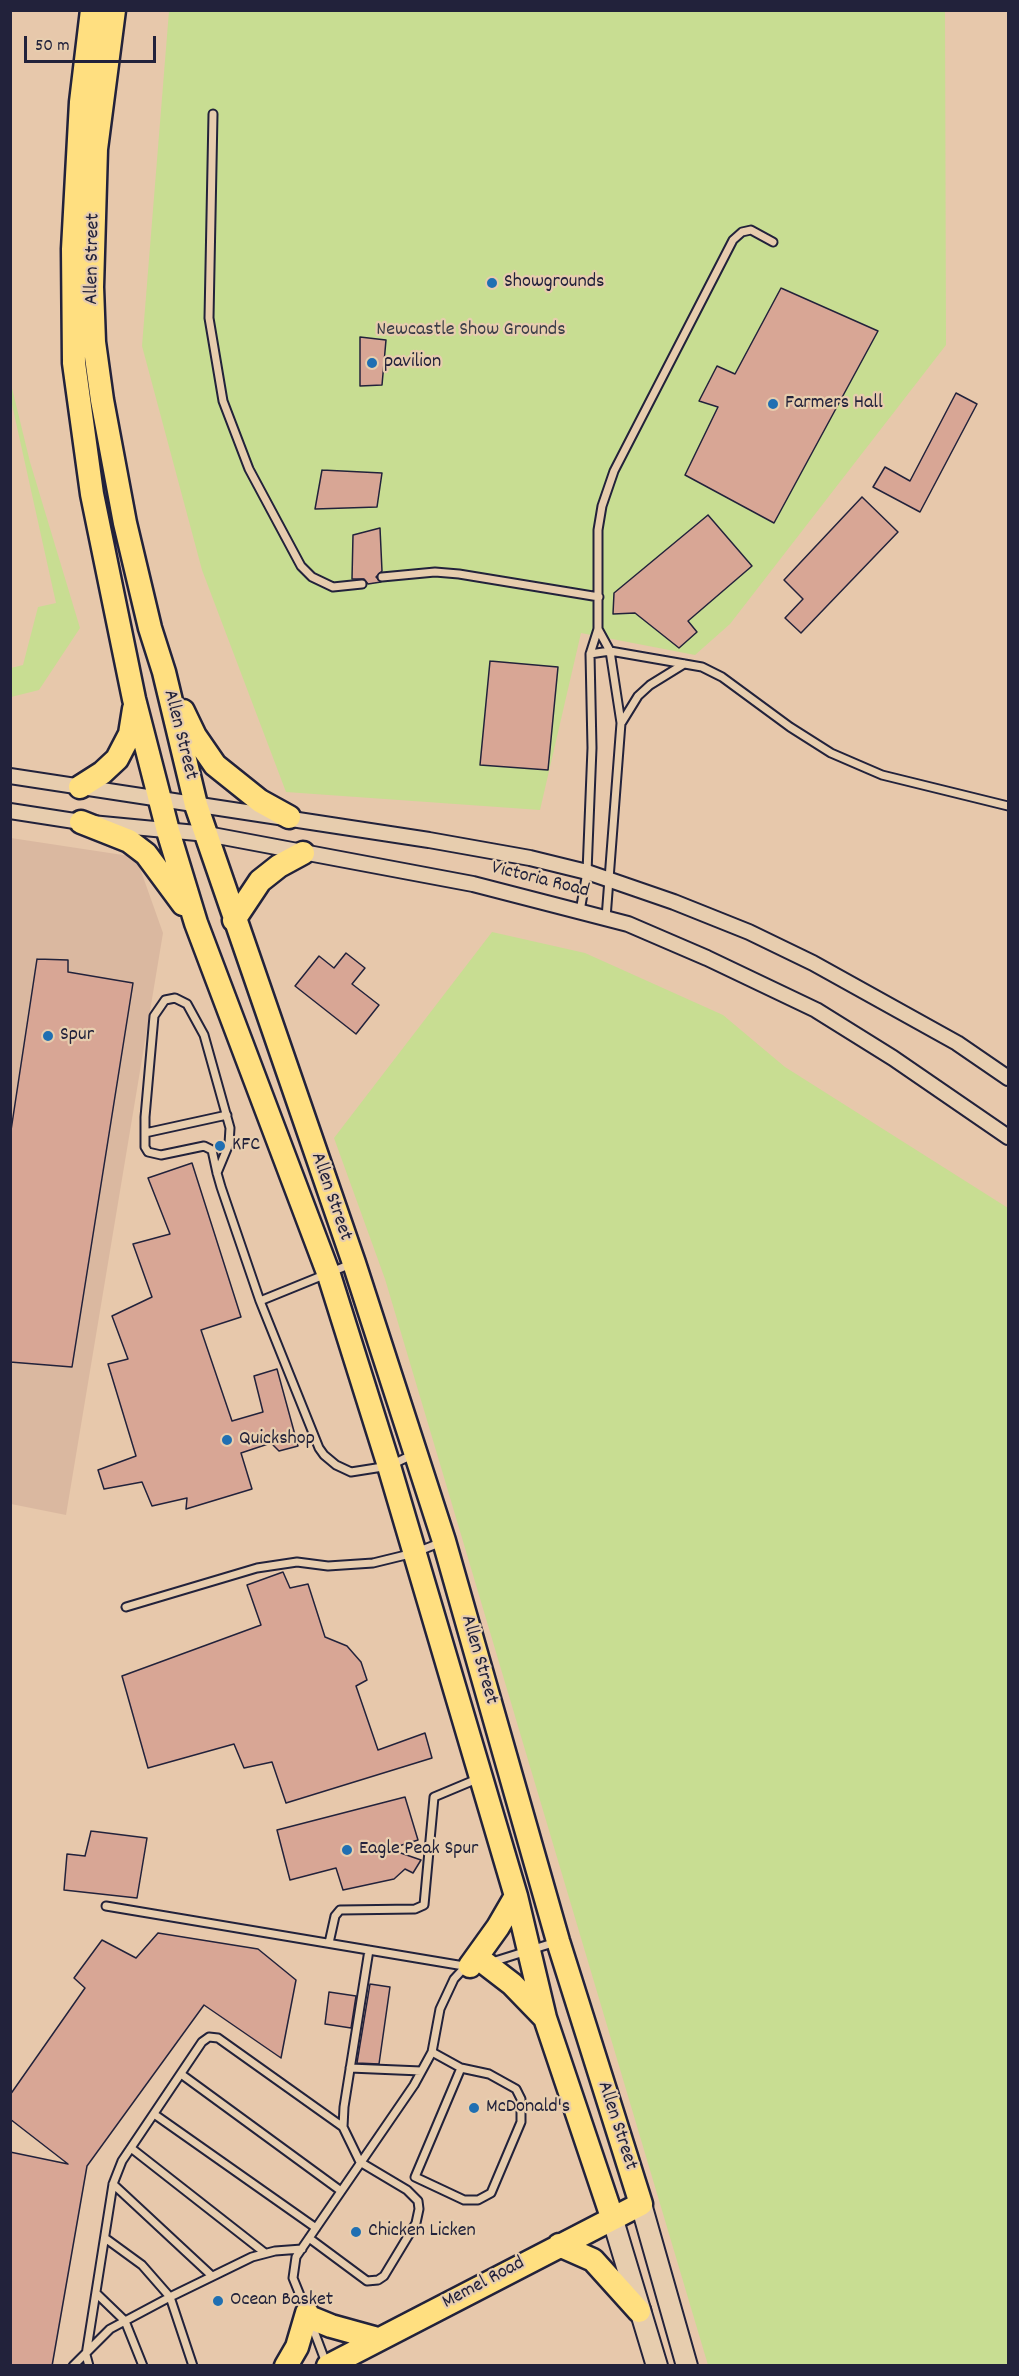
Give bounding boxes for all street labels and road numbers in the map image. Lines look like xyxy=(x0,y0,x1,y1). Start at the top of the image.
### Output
street label: Allen Street xyxy=(81,213,107,305)
street label: Allen Street xyxy=(156,688,202,782)
street label: Victoria Road xyxy=(489,857,591,905)
street label: Allen Street xyxy=(304,1150,356,1244)
street label: Allen Street xyxy=(454,1613,502,1707)
street label: Allen Street xyxy=(590,2079,642,2173)
street label: Memel Road xyxy=(439,2252,529,2316)

